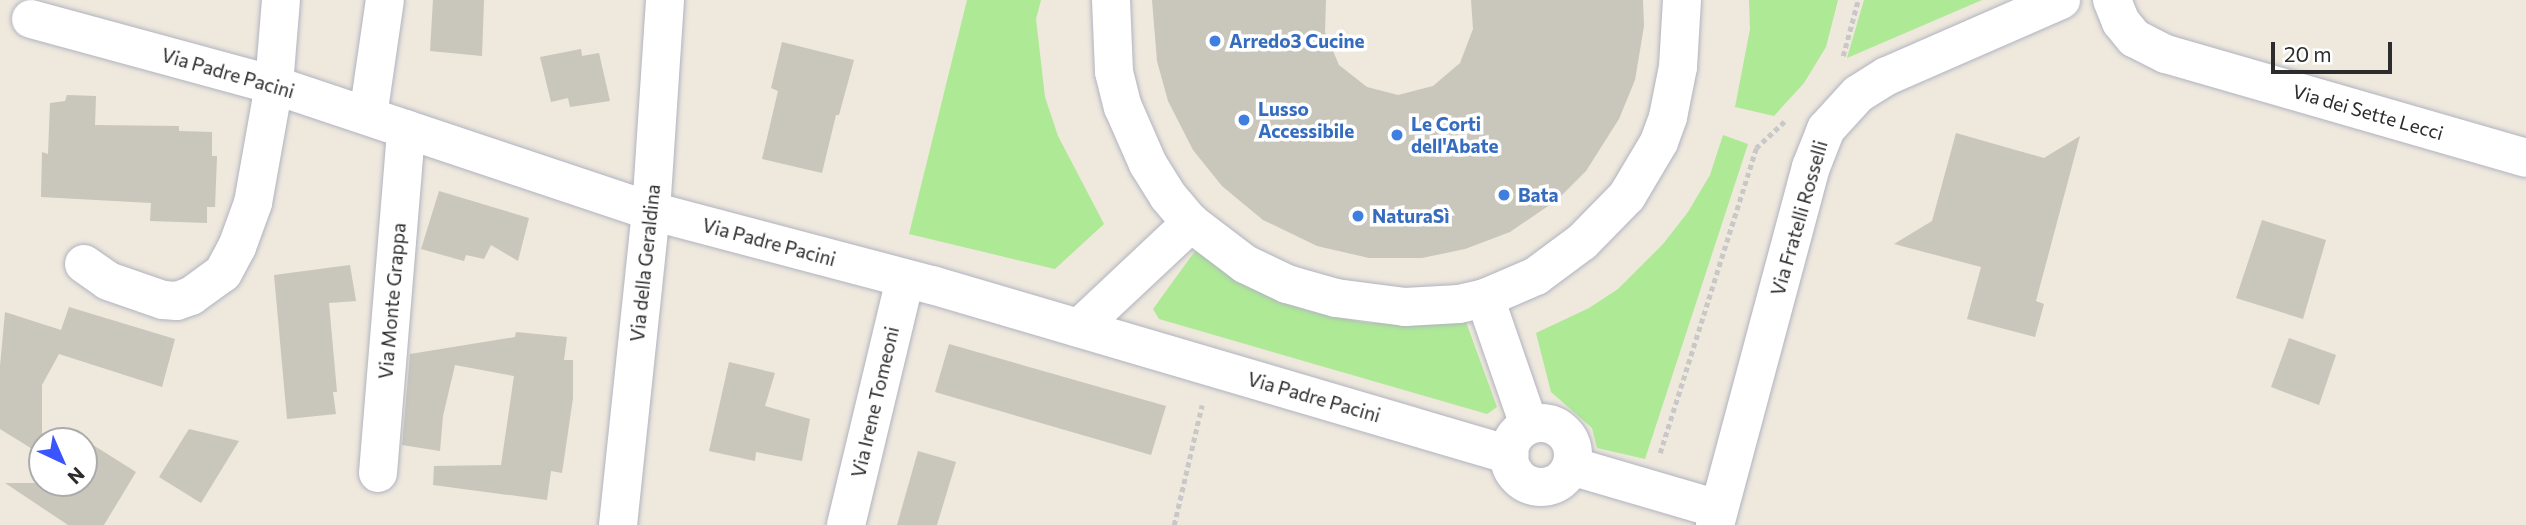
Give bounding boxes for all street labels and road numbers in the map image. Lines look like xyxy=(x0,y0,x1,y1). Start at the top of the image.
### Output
street label: Via Padre Pacini xyxy=(159,43,297,103)
street label: Via dei Sette Lecci xyxy=(2290,80,2446,144)
street label: Via Fratelli Rosselli xyxy=(1766,138,1832,298)
street label: Via della Geraldina xyxy=(625,183,665,343)
street label: Via Padre Pacini xyxy=(700,213,838,271)
street label: Via Monte Grappa xyxy=(374,222,410,380)
street label: Via Irene Tomeoni xyxy=(847,324,903,480)
street label: Via Padre Pacini xyxy=(1245,367,1383,427)

